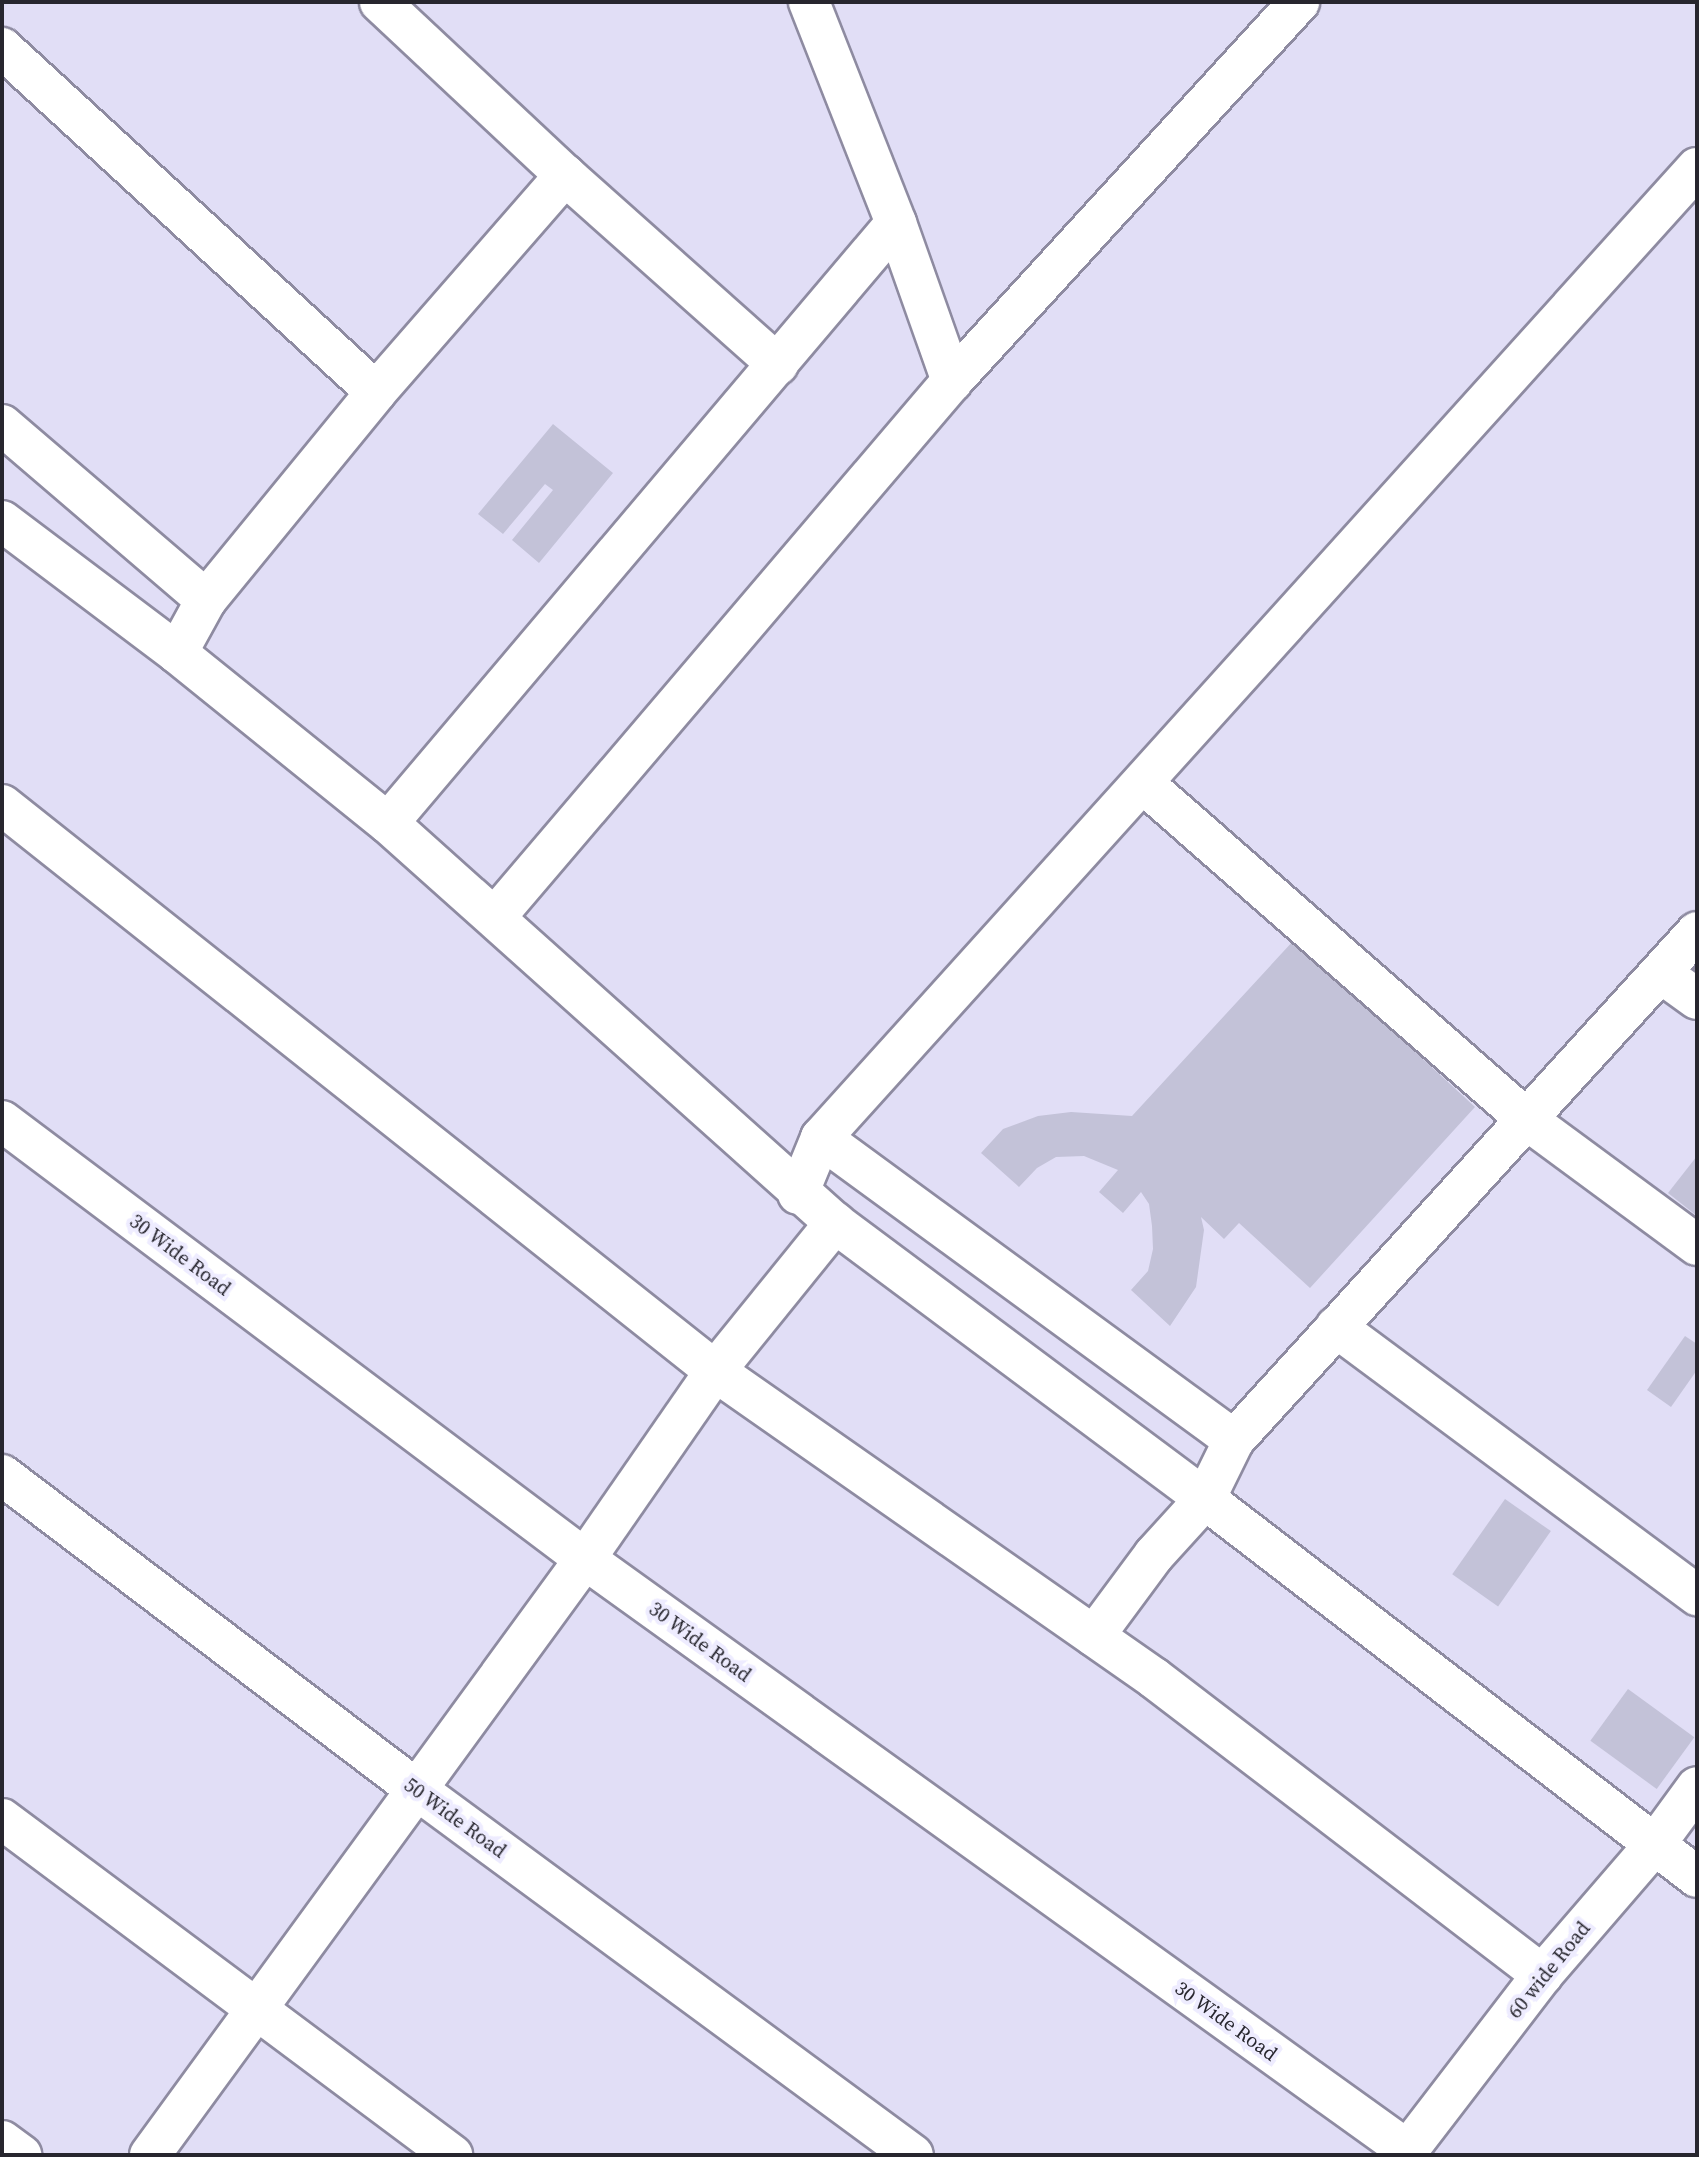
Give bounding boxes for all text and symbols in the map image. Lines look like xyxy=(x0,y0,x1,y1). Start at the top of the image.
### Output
street label: 30 Wide Road xyxy=(124,1209,236,1301)
street label: 30 Wide Road xyxy=(644,1597,756,1687)
street label: 50 Wide Road xyxy=(399,1773,511,1863)
street label: 60 wide Road xyxy=(1503,1917,1595,2023)
street label: 30 Wide Road xyxy=(1170,1976,1282,2066)

